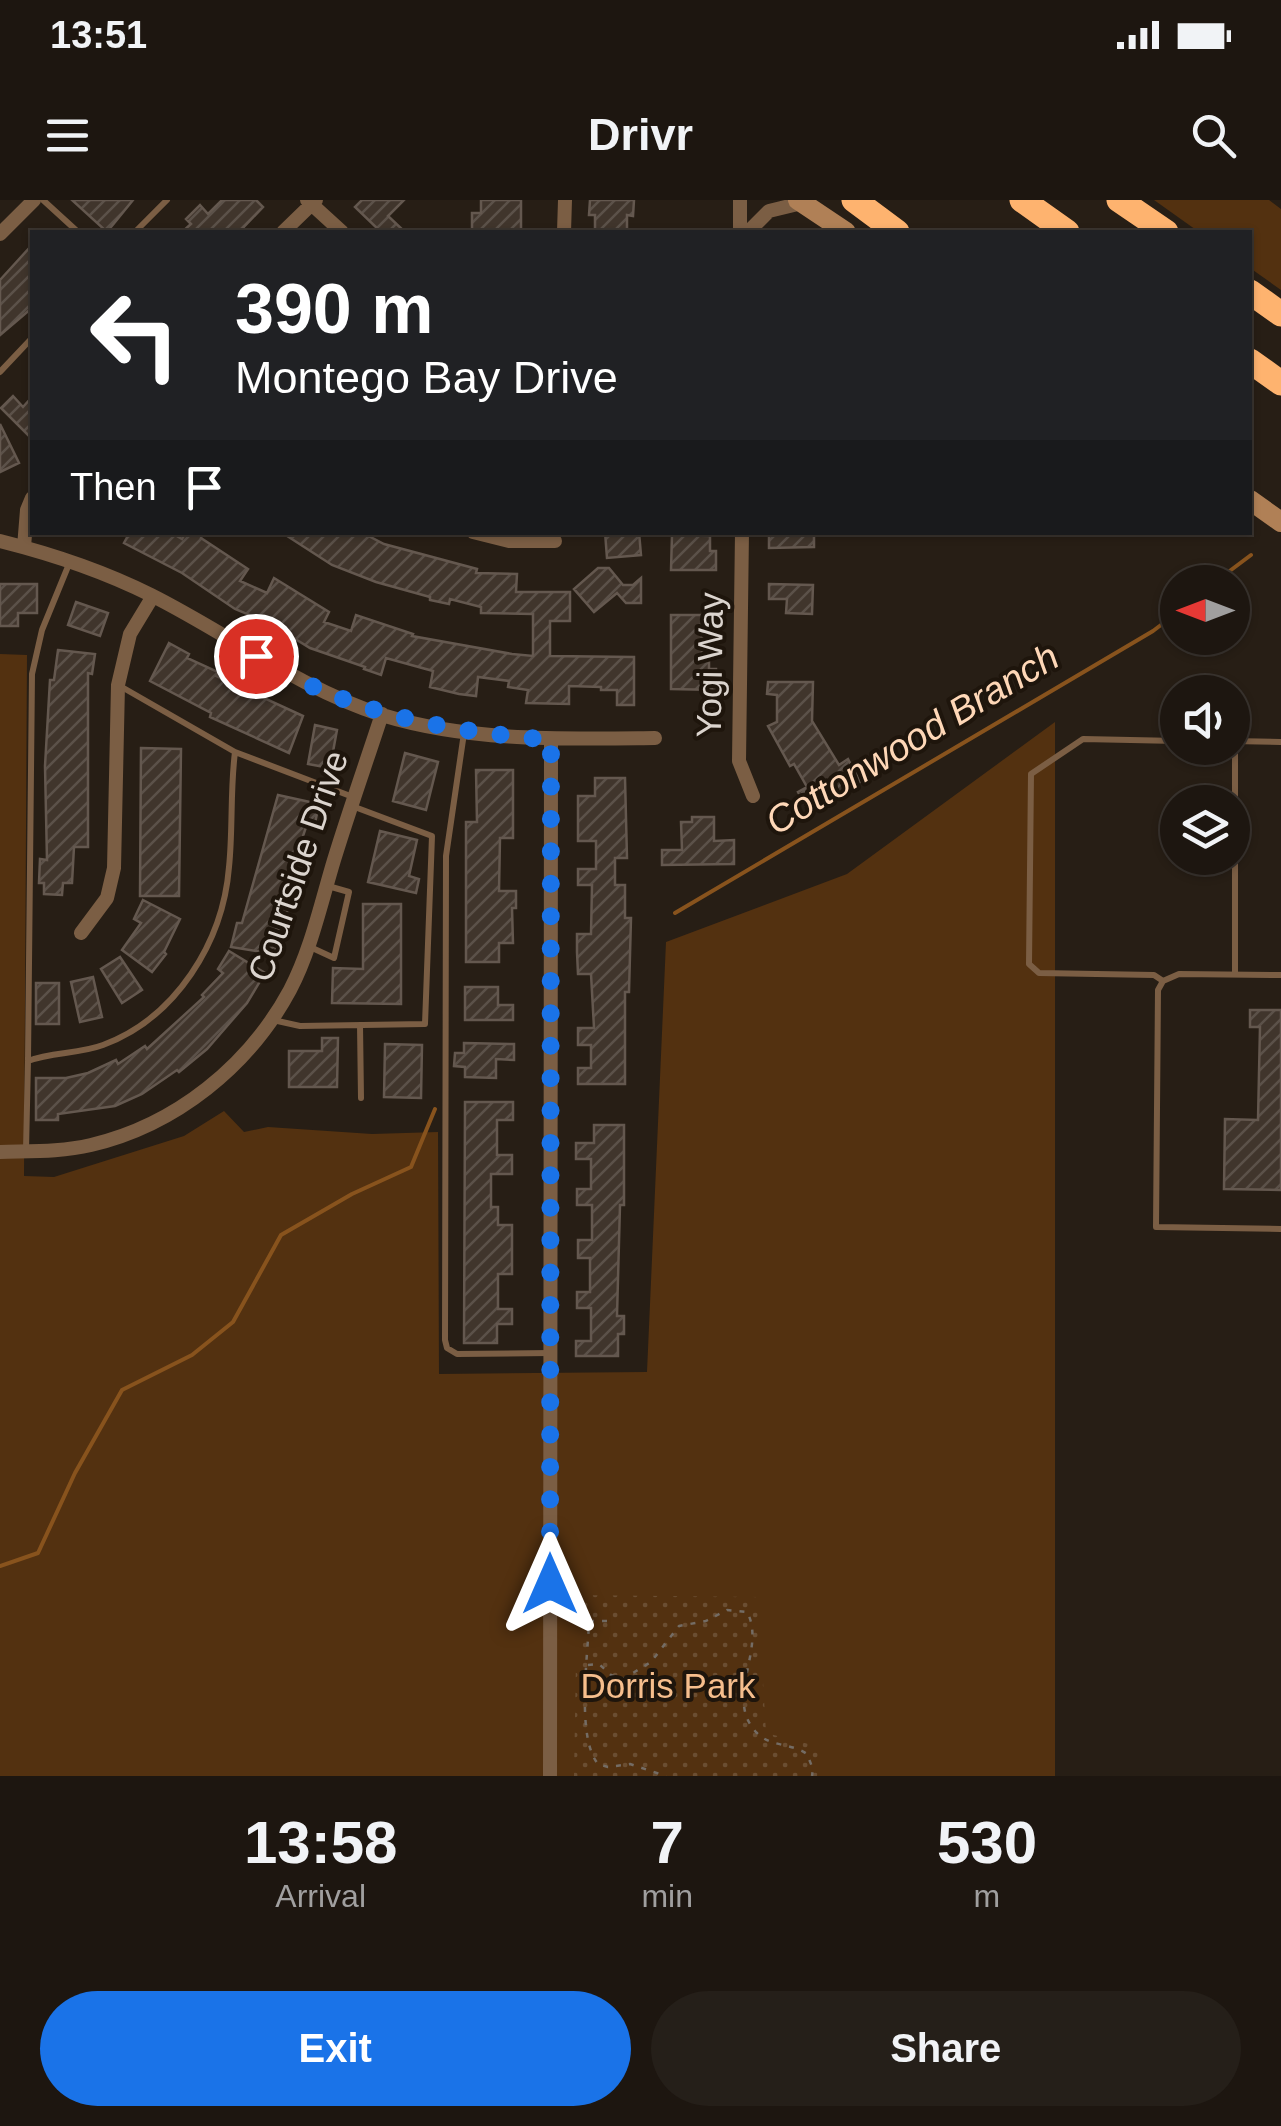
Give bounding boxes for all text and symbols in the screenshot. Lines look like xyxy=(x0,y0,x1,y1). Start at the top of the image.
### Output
text: 13:51 xyxy=(50,14,147,56)
icon: menu xyxy=(40,108,95,163)
icon: search xyxy=(1186,108,1241,163)
text: Drivr xyxy=(588,109,693,160)
icon: left xyxy=(70,270,200,400)
text: 390 m xyxy=(235,270,433,348)
text: Montego Bay Drive xyxy=(235,352,618,403)
icon: arrive xyxy=(177,460,232,515)
text: Then xyxy=(70,466,157,508)
north arrow xyxy=(1160,565,1250,655)
map controls xyxy=(1160,565,1250,875)
street label: Yogi Way xyxy=(689,592,730,738)
pin xyxy=(214,614,299,699)
icon: arrive xyxy=(229,629,284,684)
water label: Cottonwood Branch xyxy=(758,635,1066,843)
button: sound xyxy=(1160,675,1250,765)
street label: Courtside Drive xyxy=(240,745,355,986)
button: layers xyxy=(1160,785,1250,875)
position arrow xyxy=(498,1532,602,1636)
park label: Dorris Park xyxy=(580,1666,756,1705)
text: 13:58 xyxy=(244,1809,397,1876)
text: 7 xyxy=(650,1809,684,1876)
text: 530 xyxy=(937,1809,1037,1876)
text: Arrival xyxy=(275,1878,366,1914)
text: min xyxy=(641,1878,693,1914)
text: m xyxy=(974,1878,1000,1914)
button: Exit xyxy=(40,1991,631,2106)
button: Share xyxy=(651,1991,1241,2106)

